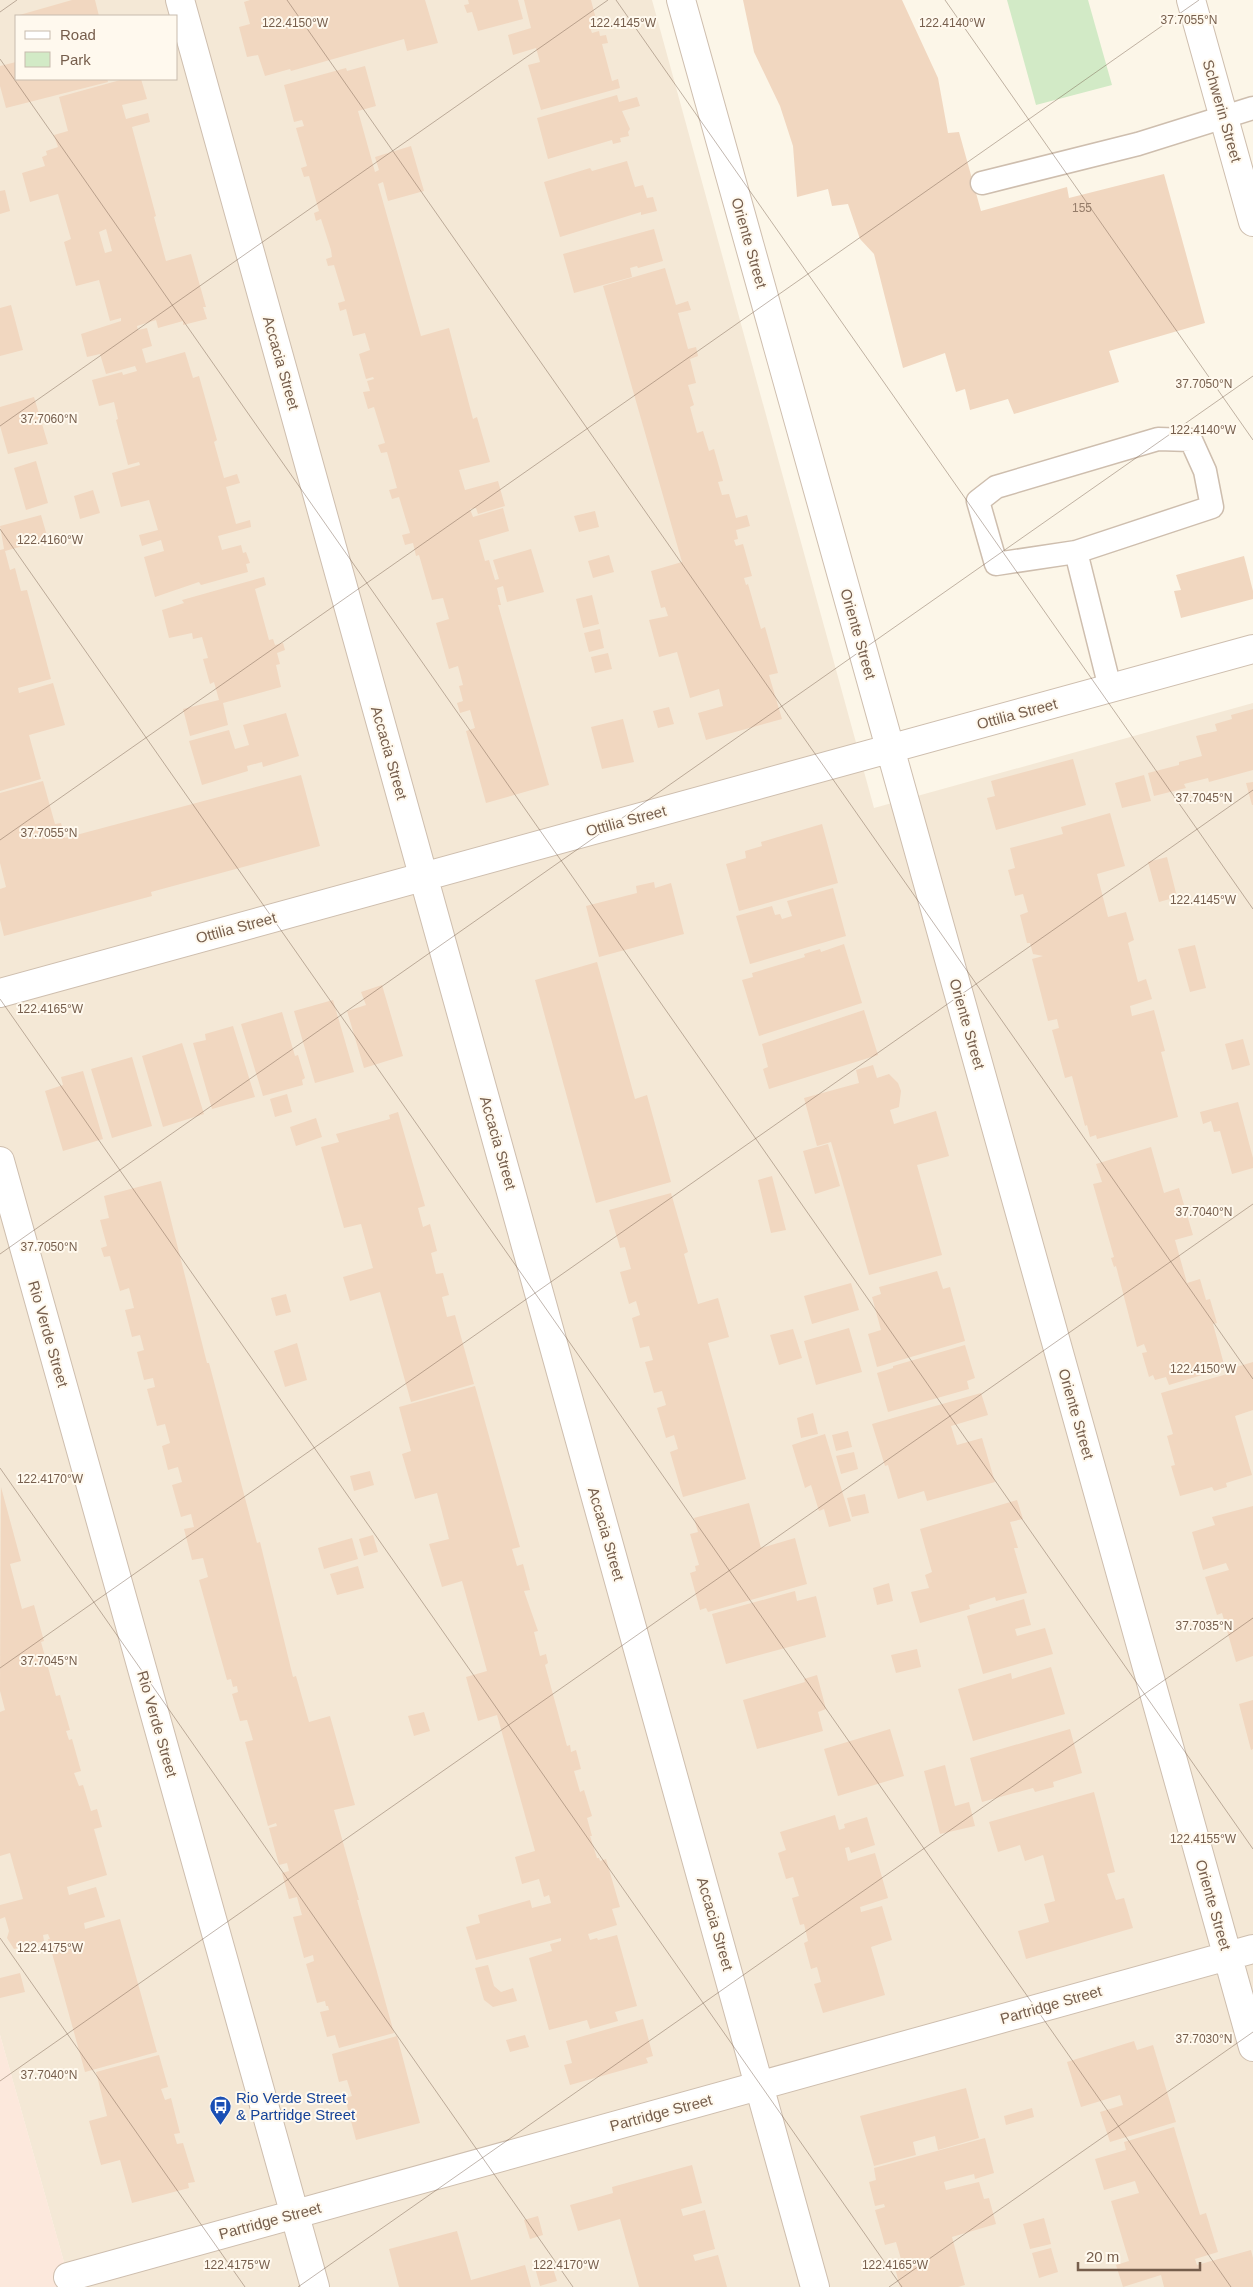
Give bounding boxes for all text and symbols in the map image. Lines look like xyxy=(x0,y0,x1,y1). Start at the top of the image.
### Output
text: 37.7055°N xyxy=(1161,13,1217,27)
legend xyxy=(15,15,178,80)
text: 122.4150°W xyxy=(262,16,329,30)
text: 122.4145°W xyxy=(590,16,657,30)
text: 122.4140°W xyxy=(919,16,986,30)
text: Road xyxy=(60,26,96,43)
text: Park xyxy=(60,51,91,68)
street label: Schwerin Street xyxy=(1200,58,1245,165)
street label: Oriente Street xyxy=(728,196,771,291)
house number: 155 xyxy=(1072,201,1092,215)
street label: Accacia Street xyxy=(260,314,303,412)
text: 37.7050°N xyxy=(1176,377,1232,391)
text: 37.7060°N xyxy=(21,412,77,426)
text: 122.4140°W xyxy=(1170,423,1237,437)
text: 122.4160°W xyxy=(17,533,84,547)
street label: Oriente Street xyxy=(837,587,880,682)
street label: Ottilia Street xyxy=(975,694,1060,732)
street label: Accacia Street xyxy=(368,704,411,802)
text: 37.7045°N xyxy=(1176,791,1232,805)
street label: Ottilia Street xyxy=(584,801,669,839)
text: 37.7055°N xyxy=(21,826,77,840)
text: 122.4145°W xyxy=(1170,893,1237,907)
street label: Ottilia Street xyxy=(194,908,279,946)
street label: Oriente Street xyxy=(946,977,989,1072)
text: 122.4165°W xyxy=(17,1002,84,1016)
street label: Accacia Street xyxy=(477,1094,520,1192)
text: 37.7040°N xyxy=(1176,1205,1232,1219)
text: 37.7050°N xyxy=(21,1240,77,1254)
street label: Rio Verde Street xyxy=(25,1279,72,1390)
text: 122.4150°W xyxy=(1170,1362,1237,1376)
street label: Oriente Street xyxy=(1055,1367,1098,1462)
text: 122.4170°W xyxy=(17,1472,84,1486)
street label: Accacia Street xyxy=(585,1485,628,1583)
text: 37.7035°N xyxy=(1176,1619,1232,1633)
text: 37.7045°N xyxy=(21,1654,77,1668)
street label: Rio Verde Street xyxy=(134,1669,181,1780)
text: 122.4155°W xyxy=(1170,1832,1237,1846)
street label: Oriente Street xyxy=(1192,1858,1235,1953)
street label: Accacia Street xyxy=(694,1875,737,1973)
text: 122.4175°W xyxy=(17,1941,84,1955)
street label: Partridge Street xyxy=(998,1982,1104,2027)
text: 37.7030°N xyxy=(1176,2032,1232,2046)
text: 37.7040°N xyxy=(21,2068,77,2082)
place label: Rio Verde Street & Partridge Street xyxy=(236,2089,356,2123)
street label: Partridge Street xyxy=(608,2090,715,2134)
bus stop icon: Rio Verde Street & Partridge Street xyxy=(208,2095,232,2126)
street label: Partridge Street xyxy=(217,2198,324,2242)
scale bar xyxy=(1078,2240,1200,2272)
text: 20 m xyxy=(1086,2248,1119,2265)
text: 122.4175°W xyxy=(204,2258,271,2272)
text: 122.4170°W xyxy=(533,2258,600,2272)
text: 122.4165°W xyxy=(862,2258,929,2272)

